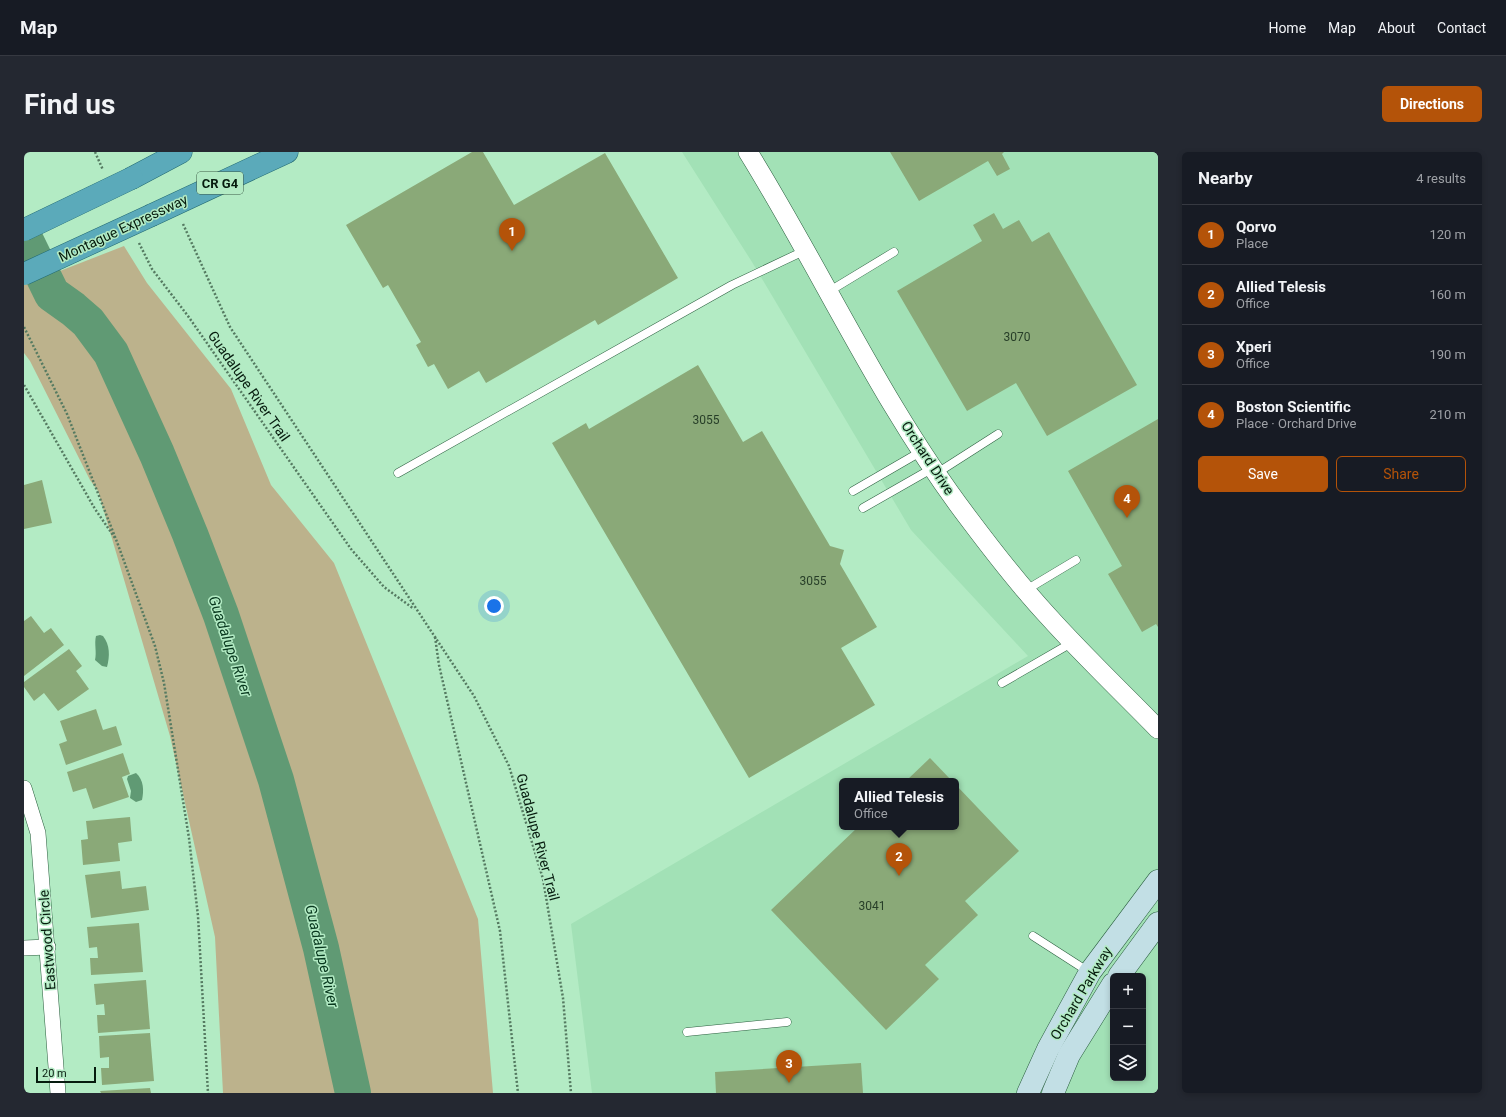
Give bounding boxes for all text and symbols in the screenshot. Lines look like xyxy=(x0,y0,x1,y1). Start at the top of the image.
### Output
text: Map xyxy=(20,16,58,39)
text: Home xyxy=(1268,20,1306,36)
text: Map xyxy=(1328,20,1356,36)
text: About xyxy=(1378,20,1415,36)
text: Contact xyxy=(1437,20,1486,36)
button: Directions xyxy=(1382,86,1482,122)
text: Find us xyxy=(24,88,115,121)
text: Nearby xyxy=(1198,168,1253,188)
text: 4 results xyxy=(1416,171,1466,186)
road number: CR G4 xyxy=(197,172,243,194)
street label: Montague Expressway xyxy=(56,191,190,265)
pin: 1 xyxy=(499,218,525,251)
text: Qorvo xyxy=(1236,218,1276,236)
text: 1 xyxy=(1207,227,1215,242)
text: 120 m xyxy=(1429,227,1466,242)
text: Place xyxy=(1236,236,1268,251)
text: Allied Telesis xyxy=(1236,278,1326,296)
text: 2 xyxy=(1207,287,1215,302)
text: 160 m xyxy=(1429,287,1466,302)
text: Office xyxy=(1236,296,1270,311)
street label: Guadalupe River Trail xyxy=(205,328,293,444)
house number: 3070 xyxy=(1004,330,1031,344)
text: Xperi xyxy=(1236,338,1272,356)
text: 3 xyxy=(1207,347,1215,362)
text: 190 m xyxy=(1429,347,1466,362)
text: Office xyxy=(1236,356,1270,371)
text: Boston Scientific xyxy=(1236,398,1351,416)
text: 4 xyxy=(1207,407,1215,422)
text: 210 m xyxy=(1429,407,1466,422)
house number: 3055 xyxy=(693,413,720,427)
text: Place · Orchard Drive xyxy=(1236,416,1356,431)
street label: Orchard Drive xyxy=(898,418,958,498)
button: Save xyxy=(1198,456,1328,492)
button: Share xyxy=(1336,456,1466,492)
pin: 4 xyxy=(1114,485,1140,518)
house number: 3055 xyxy=(800,574,827,588)
water label: Guadalupe River xyxy=(204,593,256,700)
your location xyxy=(484,596,504,616)
street label: Guadalupe River Trail xyxy=(513,772,563,902)
popup xyxy=(839,778,959,830)
text: Allied Telesis xyxy=(854,788,944,806)
text: Office xyxy=(854,806,888,821)
pin: 2 xyxy=(886,843,912,876)
street label: Eastwood Circle xyxy=(36,889,58,991)
house number: 3041 xyxy=(859,899,885,913)
water label: Guadalupe River xyxy=(301,903,343,1010)
street label: Orchard Parkway xyxy=(1047,943,1115,1042)
map controls xyxy=(1110,973,1146,1081)
button: + xyxy=(1110,973,1146,1009)
button: − xyxy=(1110,1009,1146,1045)
button: layers xyxy=(1110,1045,1146,1081)
pin: 3 xyxy=(776,1050,802,1083)
scale bar xyxy=(36,1065,96,1084)
text: 20 m xyxy=(42,1067,67,1080)

